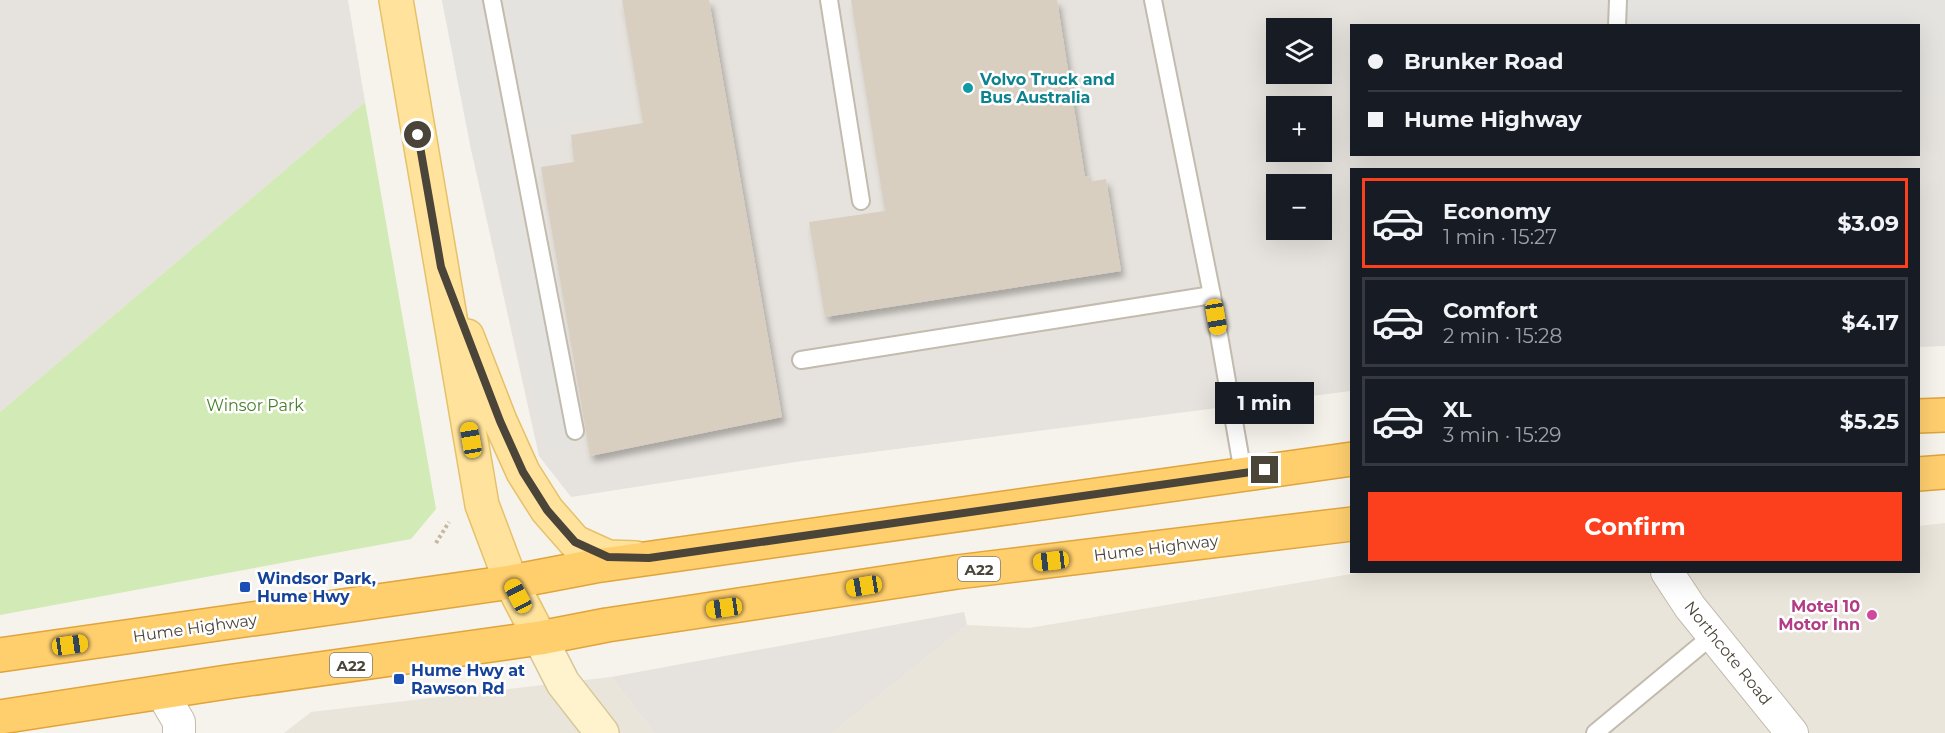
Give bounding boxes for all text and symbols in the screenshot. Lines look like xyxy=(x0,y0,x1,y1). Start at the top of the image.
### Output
map controls xyxy=(1266,18,1332,240)
button: layers xyxy=(1266,18,1332,84)
text: Brunker Road xyxy=(1404,48,1563,75)
place label: Volvo Truck and Bus Australia xyxy=(979,70,1115,107)
marker: Volvo Truck and Bus Australia xyxy=(961,81,975,95)
button: + xyxy=(1266,96,1332,162)
text: Hume Highway xyxy=(1404,106,1582,133)
route start xyxy=(404,121,431,148)
button: − xyxy=(1266,174,1332,240)
icon: car xyxy=(1371,196,1425,250)
text: Economy xyxy=(1443,198,1551,225)
text: $3.09 xyxy=(1838,210,1899,237)
text: 1 min · 15:27 xyxy=(1443,225,1557,249)
icon: car xyxy=(1371,295,1425,349)
text: Comfort xyxy=(1443,297,1538,324)
car xyxy=(1204,298,1228,336)
text: $4.17 xyxy=(1841,309,1899,336)
text: 2 min · 15:28 xyxy=(1443,324,1562,348)
callout: 1 min xyxy=(1216,383,1314,425)
text: 1 min xyxy=(1237,391,1292,415)
icon: car xyxy=(1371,394,1425,448)
park label: Winsor Park xyxy=(206,396,304,415)
text: XL xyxy=(1443,396,1472,423)
text: $5.25 xyxy=(1840,408,1899,435)
car xyxy=(459,421,483,459)
text: 3 min · 15:29 xyxy=(1443,423,1561,447)
route end xyxy=(1251,456,1278,483)
button: Confirm xyxy=(1368,492,1902,561)
street label: Hume Highway xyxy=(1093,531,1220,565)
car xyxy=(1032,550,1070,572)
road number: A22 xyxy=(958,557,1000,581)
place label: Windsor Park, Hume Hwy xyxy=(257,569,376,606)
car xyxy=(845,574,883,598)
car xyxy=(502,576,534,616)
marker: Windsor Park, Hume Hwy xyxy=(238,580,252,594)
car xyxy=(705,597,743,619)
street label: Northcote Road xyxy=(1680,597,1776,709)
place label: Motel 10 Motor Inn xyxy=(1778,597,1860,634)
marker: Motel 10 Motor Inn xyxy=(1865,608,1879,622)
street label: Hume Highway xyxy=(132,610,259,646)
car xyxy=(51,634,89,656)
road number: A22 xyxy=(330,653,372,677)
place label: Hume Hwy at Rawson Rd xyxy=(411,661,525,698)
marker: Hume Hwy at Rawson Rd xyxy=(392,672,406,686)

